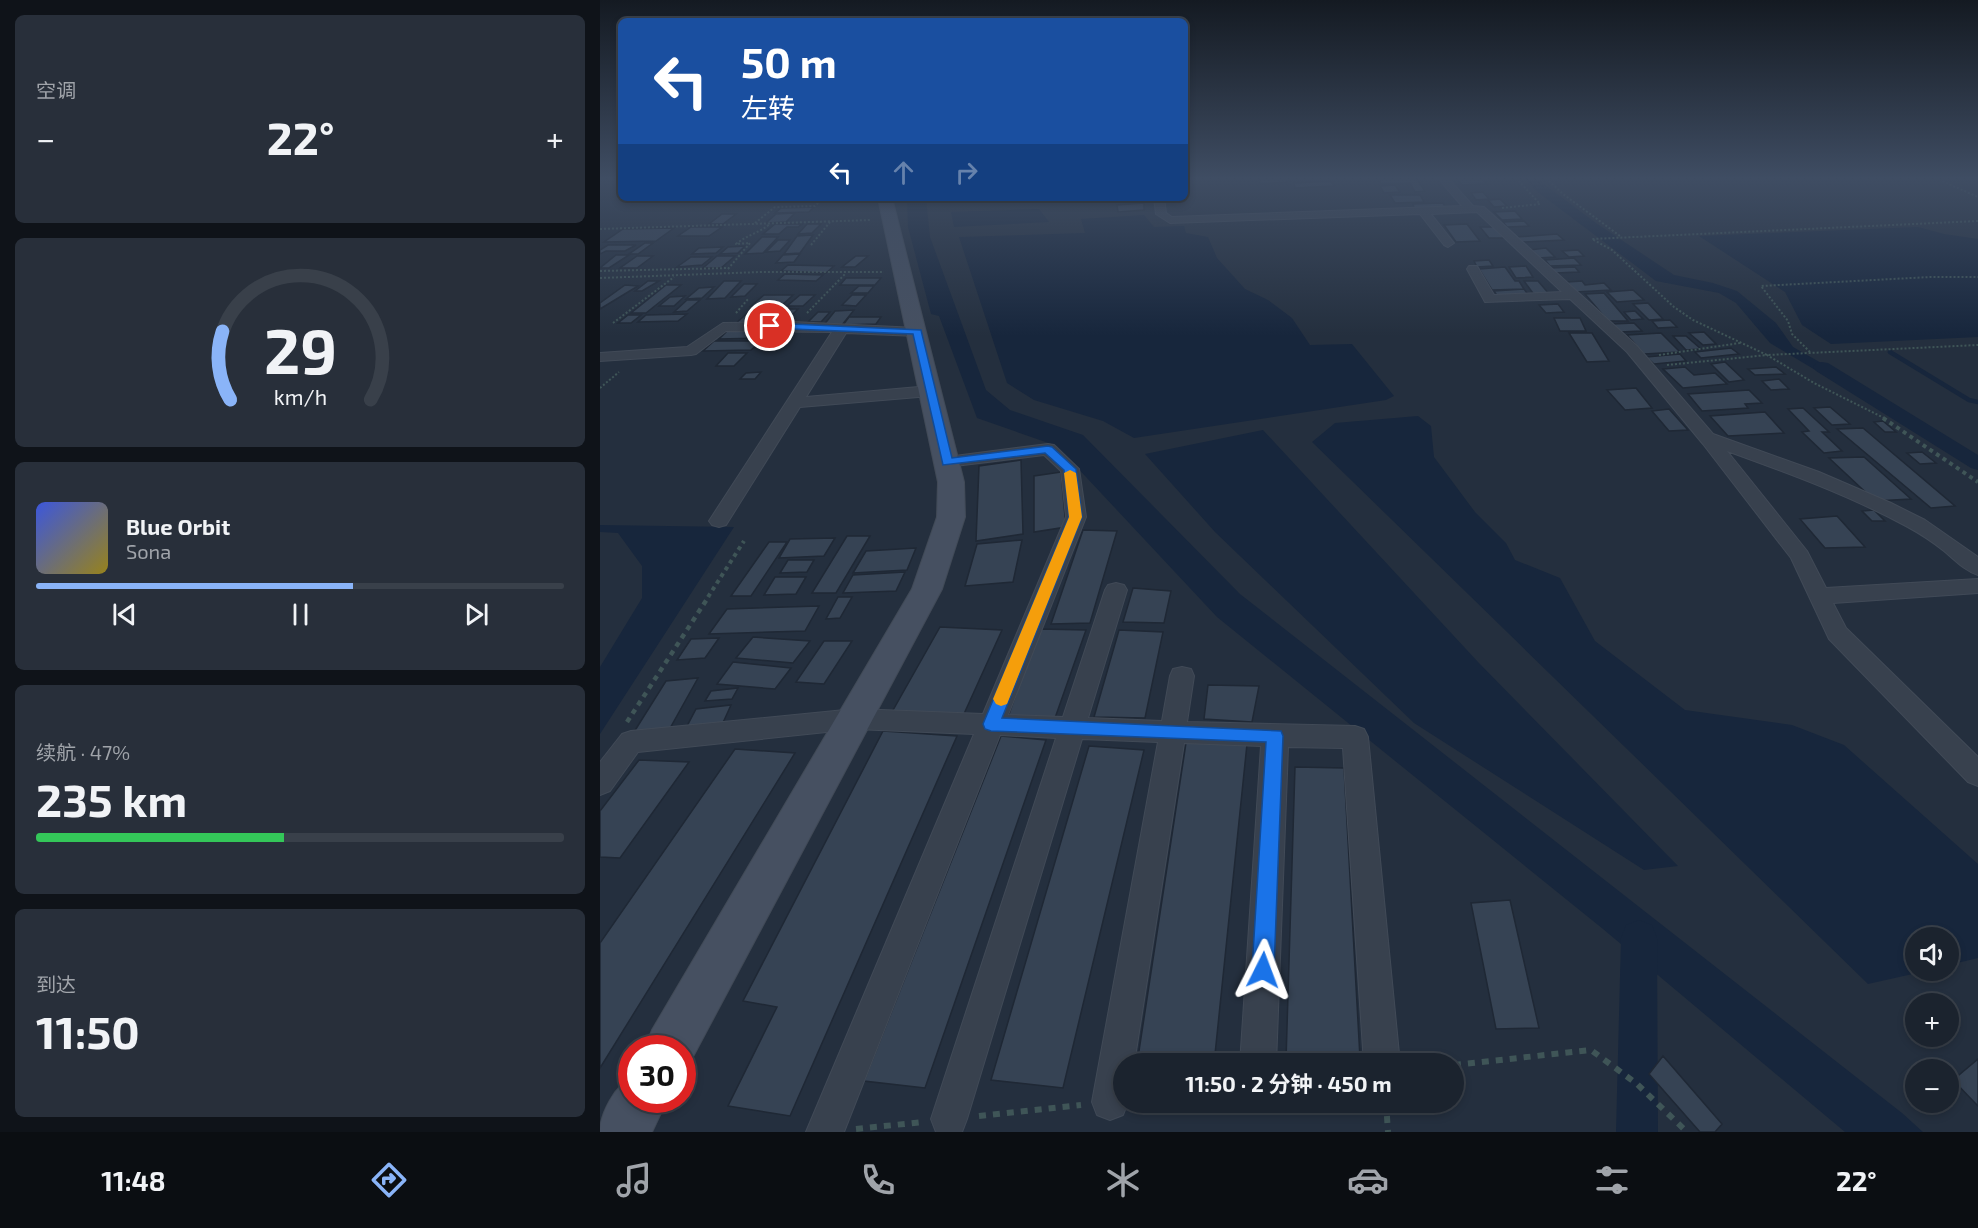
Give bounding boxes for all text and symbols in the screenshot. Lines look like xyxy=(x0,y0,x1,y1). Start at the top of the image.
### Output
text: 50 m xyxy=(741,36,837,86)
icon: left xyxy=(642,42,720,120)
text: 空调 xyxy=(36,78,76,102)
text: 左转 xyxy=(741,91,795,123)
text: 22° xyxy=(267,110,334,164)
text: − xyxy=(36,118,55,158)
text: + xyxy=(546,118,564,158)
icon: left xyxy=(824,156,857,189)
icon: ahead xyxy=(887,156,920,189)
icon: right xyxy=(950,156,983,189)
pin xyxy=(744,300,795,351)
icon: arrive xyxy=(753,309,786,342)
text: 29 xyxy=(263,312,337,387)
text: km/h xyxy=(273,384,327,409)
text: Blue Orbit xyxy=(126,513,230,539)
text: Sona xyxy=(126,539,171,563)
icon: previous xyxy=(108,598,141,631)
icon: pause xyxy=(284,598,317,631)
icon: next xyxy=(460,598,493,631)
text: 续航 · 47% xyxy=(36,740,130,764)
text: 235 km xyxy=(36,772,187,826)
map controls xyxy=(1905,927,1959,1113)
button: sound xyxy=(1905,927,1959,981)
position arrow xyxy=(1231,938,1295,1002)
text: 到达 xyxy=(36,972,76,996)
button: + xyxy=(1905,993,1959,1047)
text: 11:50 xyxy=(36,1004,140,1058)
speed limit sign: 30 xyxy=(618,1035,696,1113)
button: − xyxy=(1905,1059,1959,1113)
text: 11:50 · 2 分钟 · 450 m xyxy=(1185,1070,1392,1096)
icon: directions xyxy=(368,1159,410,1201)
icon: music xyxy=(613,1159,655,1201)
icon: phone xyxy=(857,1159,899,1201)
icon: climate xyxy=(1102,1159,1144,1201)
icon: car xyxy=(1347,1159,1389,1201)
icon: filters xyxy=(1591,1159,1633,1201)
text: 11:48 xyxy=(101,1164,166,1196)
text: 22° xyxy=(1836,1164,1877,1196)

